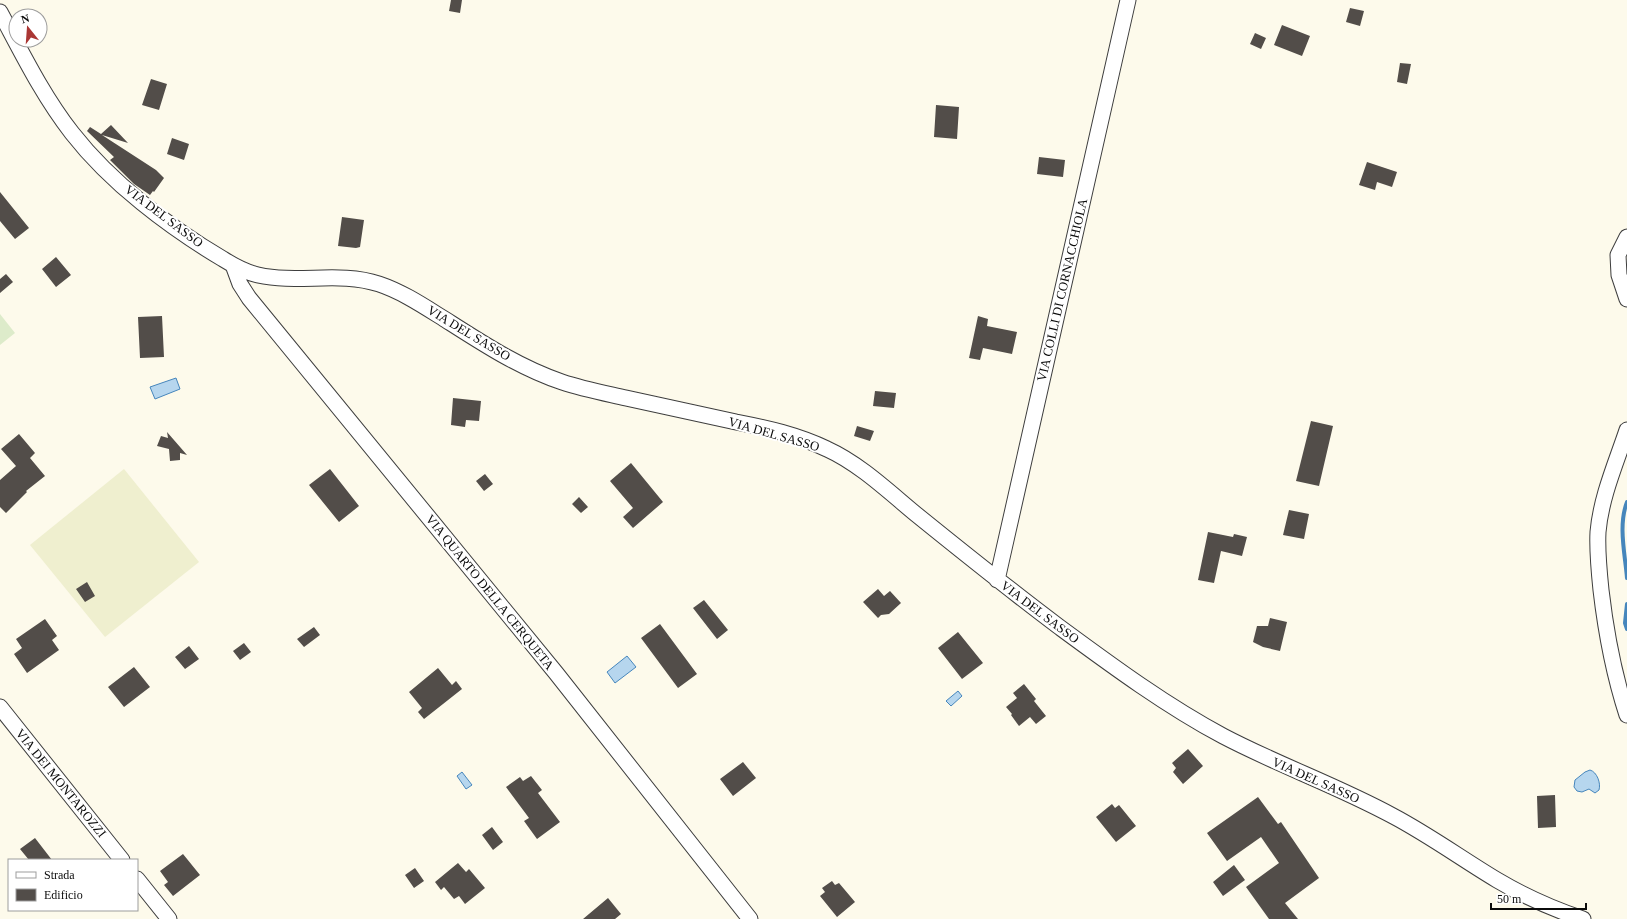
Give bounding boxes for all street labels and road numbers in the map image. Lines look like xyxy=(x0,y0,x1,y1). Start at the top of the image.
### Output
street label: VIA DEL SASSO xyxy=(122,182,206,250)
street label: VIA COLLI DI CORNACCHIOLA xyxy=(1034,196,1091,383)
street label: VIA DEL SASSO xyxy=(425,302,513,364)
street label: VIA DEL SASSO xyxy=(727,414,821,454)
street label: VIA QUARTO DELLA CERQUETA xyxy=(423,511,558,673)
street label: VIA DEL SASSO xyxy=(998,578,1082,646)
street label: VIA DEI MONTAROZZI xyxy=(13,726,109,840)
street label: VIA DEL SASSO xyxy=(1270,754,1362,806)

